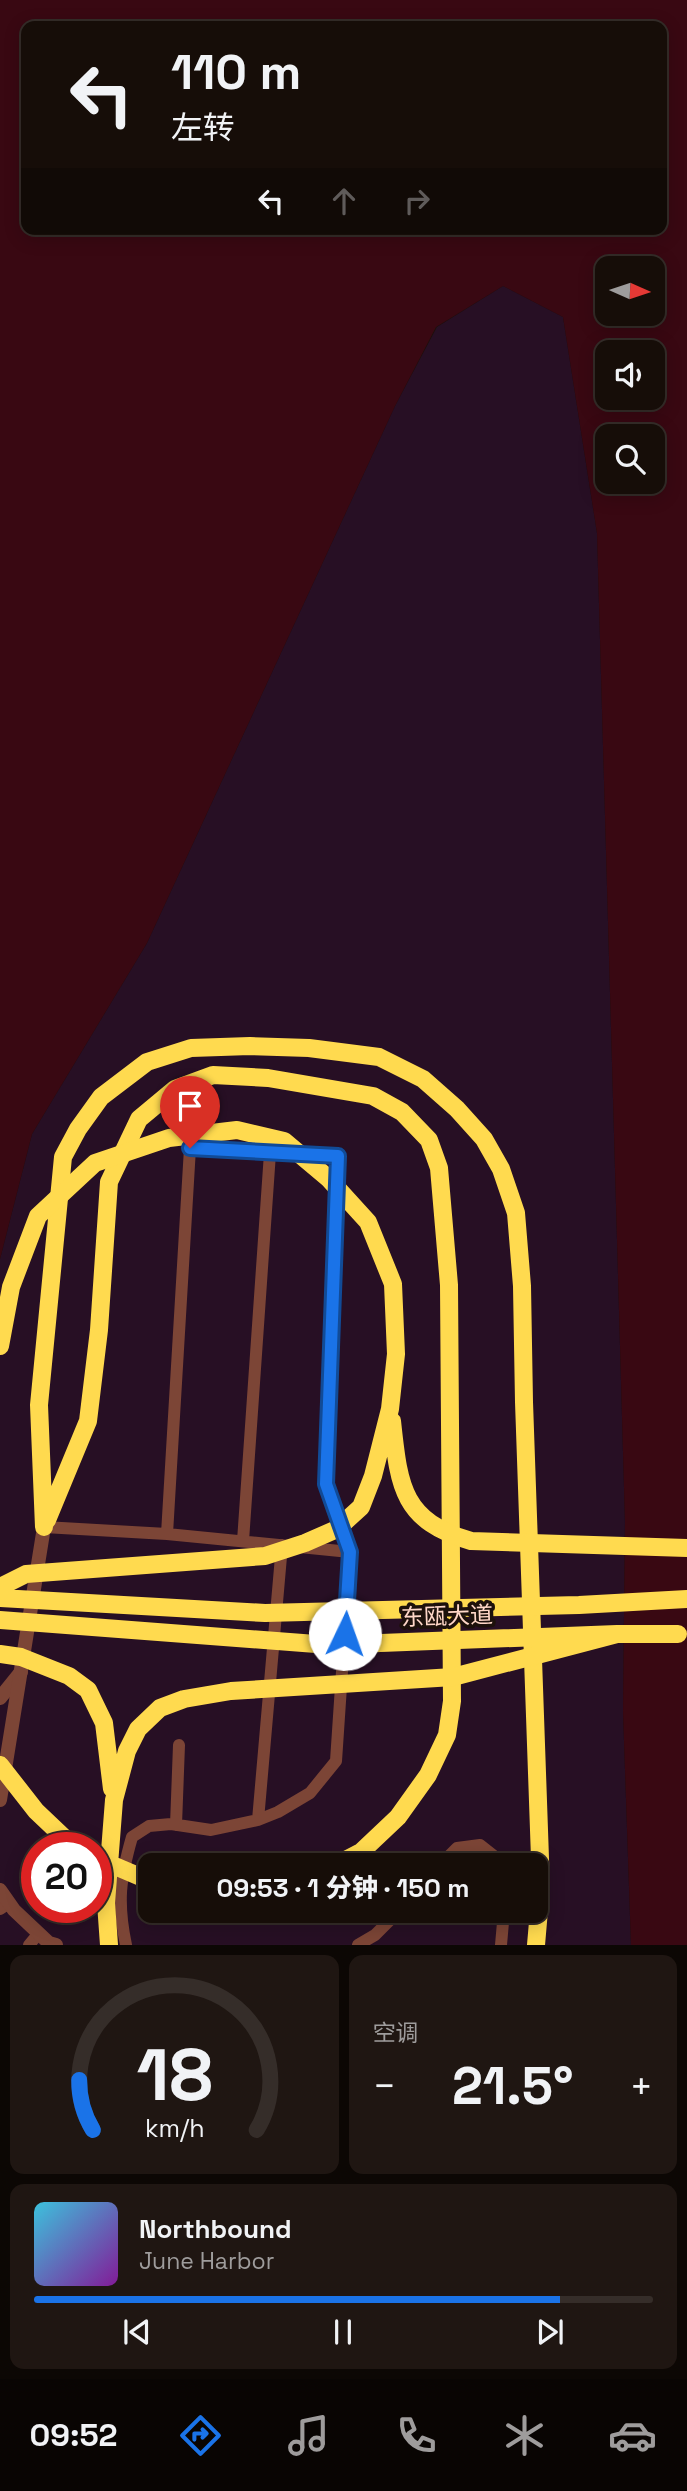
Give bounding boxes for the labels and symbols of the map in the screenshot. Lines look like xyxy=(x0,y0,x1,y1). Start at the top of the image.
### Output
north arrow xyxy=(595,256,665,326)
pin xyxy=(160,1076,220,1148)
position arrow xyxy=(308,1597,382,1671)
street label: 东瓯大道 xyxy=(401,1599,493,1633)
speed limit sign: 20 xyxy=(21,1832,112,1923)

